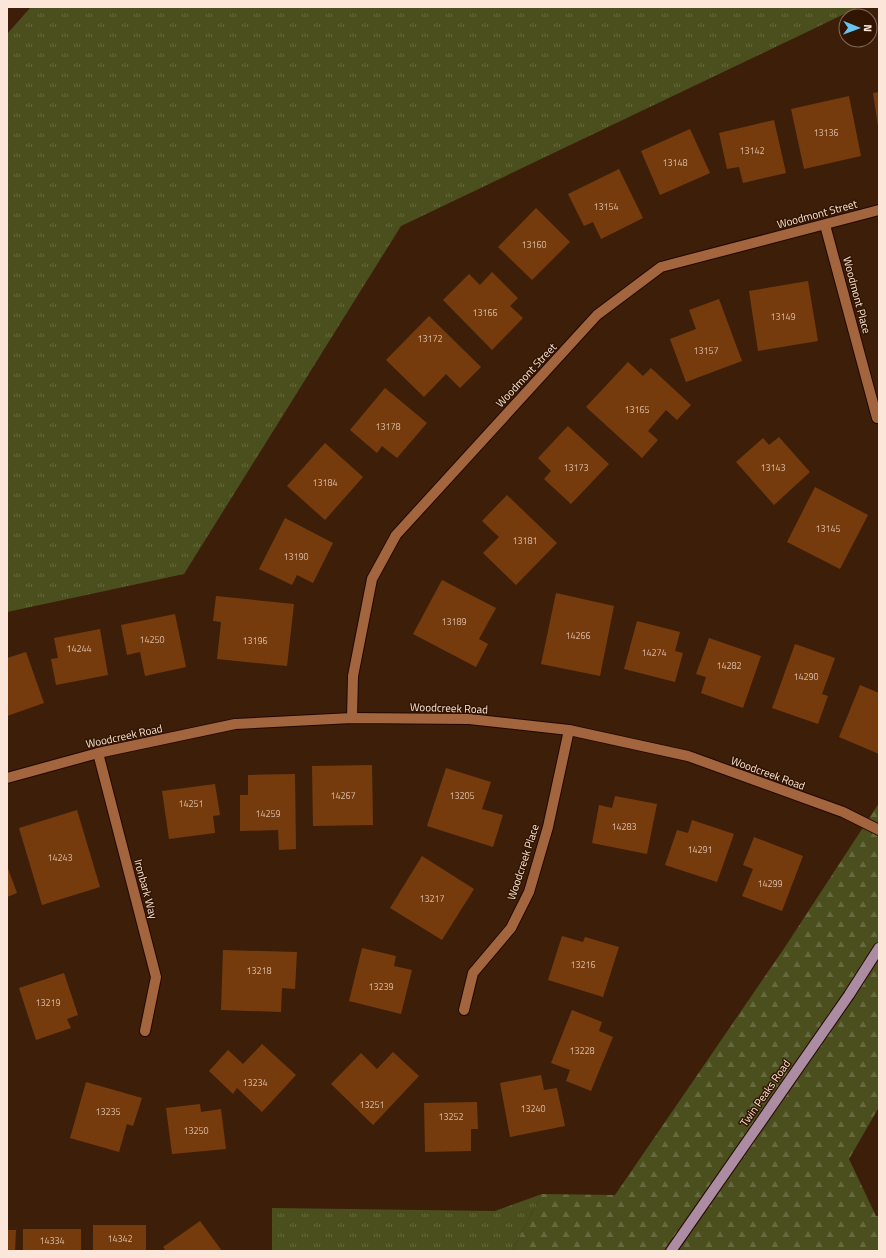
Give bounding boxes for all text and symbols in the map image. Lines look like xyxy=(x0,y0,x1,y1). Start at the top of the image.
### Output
north arrow xyxy=(838,8,878,48)
text: N xyxy=(860,24,876,32)
house number: 13136 xyxy=(813,126,839,139)
house number: 13142 xyxy=(739,144,765,157)
house number: 13148 xyxy=(662,156,688,169)
street label: Woodmont Street xyxy=(775,196,859,232)
house number: 13154 xyxy=(593,200,619,213)
house number: 13160 xyxy=(521,238,547,251)
street label: Woodmont Place xyxy=(839,255,875,336)
house number: 13166 xyxy=(472,306,498,319)
house number: 13149 xyxy=(770,310,796,323)
house number: 13172 xyxy=(417,332,443,345)
street label: Woodmont Street xyxy=(492,339,560,411)
house number: 13157 xyxy=(693,344,719,357)
house number: 13165 xyxy=(624,403,650,416)
house number: 13178 xyxy=(375,420,401,433)
house number: 13173 xyxy=(563,461,589,474)
house number: 13143 xyxy=(760,461,786,474)
house number: 13184 xyxy=(312,476,338,489)
house number: 13145 xyxy=(815,522,841,535)
house number: 13181 xyxy=(512,534,538,547)
house number: 13190 xyxy=(283,550,309,563)
house number: 13189 xyxy=(441,615,467,628)
house number: 14266 xyxy=(565,629,591,642)
house number: 14250 xyxy=(139,633,165,646)
house number: 13196 xyxy=(242,634,268,647)
house number: 14244 xyxy=(66,642,92,655)
house number: 14274 xyxy=(641,646,667,659)
house number: 14282 xyxy=(716,659,742,672)
house number: 14290 xyxy=(793,670,819,683)
street label: Woodcreek Road xyxy=(410,699,488,717)
street label: Woodcreek Road xyxy=(84,720,164,752)
street label: Woodcreek Road xyxy=(729,752,808,794)
house number: 14267 xyxy=(330,789,356,802)
house number: 13205 xyxy=(449,789,475,802)
house number: 14251 xyxy=(178,797,204,810)
house number: 14259 xyxy=(255,807,281,820)
house number: 14283 xyxy=(611,820,637,833)
street label: Woodcreek Place xyxy=(503,821,543,902)
house number: 14291 xyxy=(687,843,713,856)
house number: 14243 xyxy=(47,851,73,864)
street label: Ironbark Way xyxy=(130,857,162,921)
house number: 14299 xyxy=(757,877,783,890)
house number: 13217 xyxy=(419,892,445,905)
house number: 13216 xyxy=(570,958,596,971)
house number: 13218 xyxy=(246,964,272,977)
house number: 13239 xyxy=(368,980,394,993)
house number: 13219 xyxy=(35,996,61,1009)
house number: 13228 xyxy=(569,1044,595,1057)
street label: Twin Peaks Road xyxy=(736,1056,794,1130)
house number: 13234 xyxy=(242,1076,268,1089)
house number: 13251 xyxy=(359,1098,385,1111)
house number: 13240 xyxy=(520,1102,546,1115)
house number: 13235 xyxy=(95,1105,121,1118)
house number: 13252 xyxy=(438,1110,464,1123)
house number: 13250 xyxy=(183,1124,209,1137)
house number: 14342 xyxy=(107,1232,133,1245)
house number: 14334 xyxy=(39,1234,65,1247)

